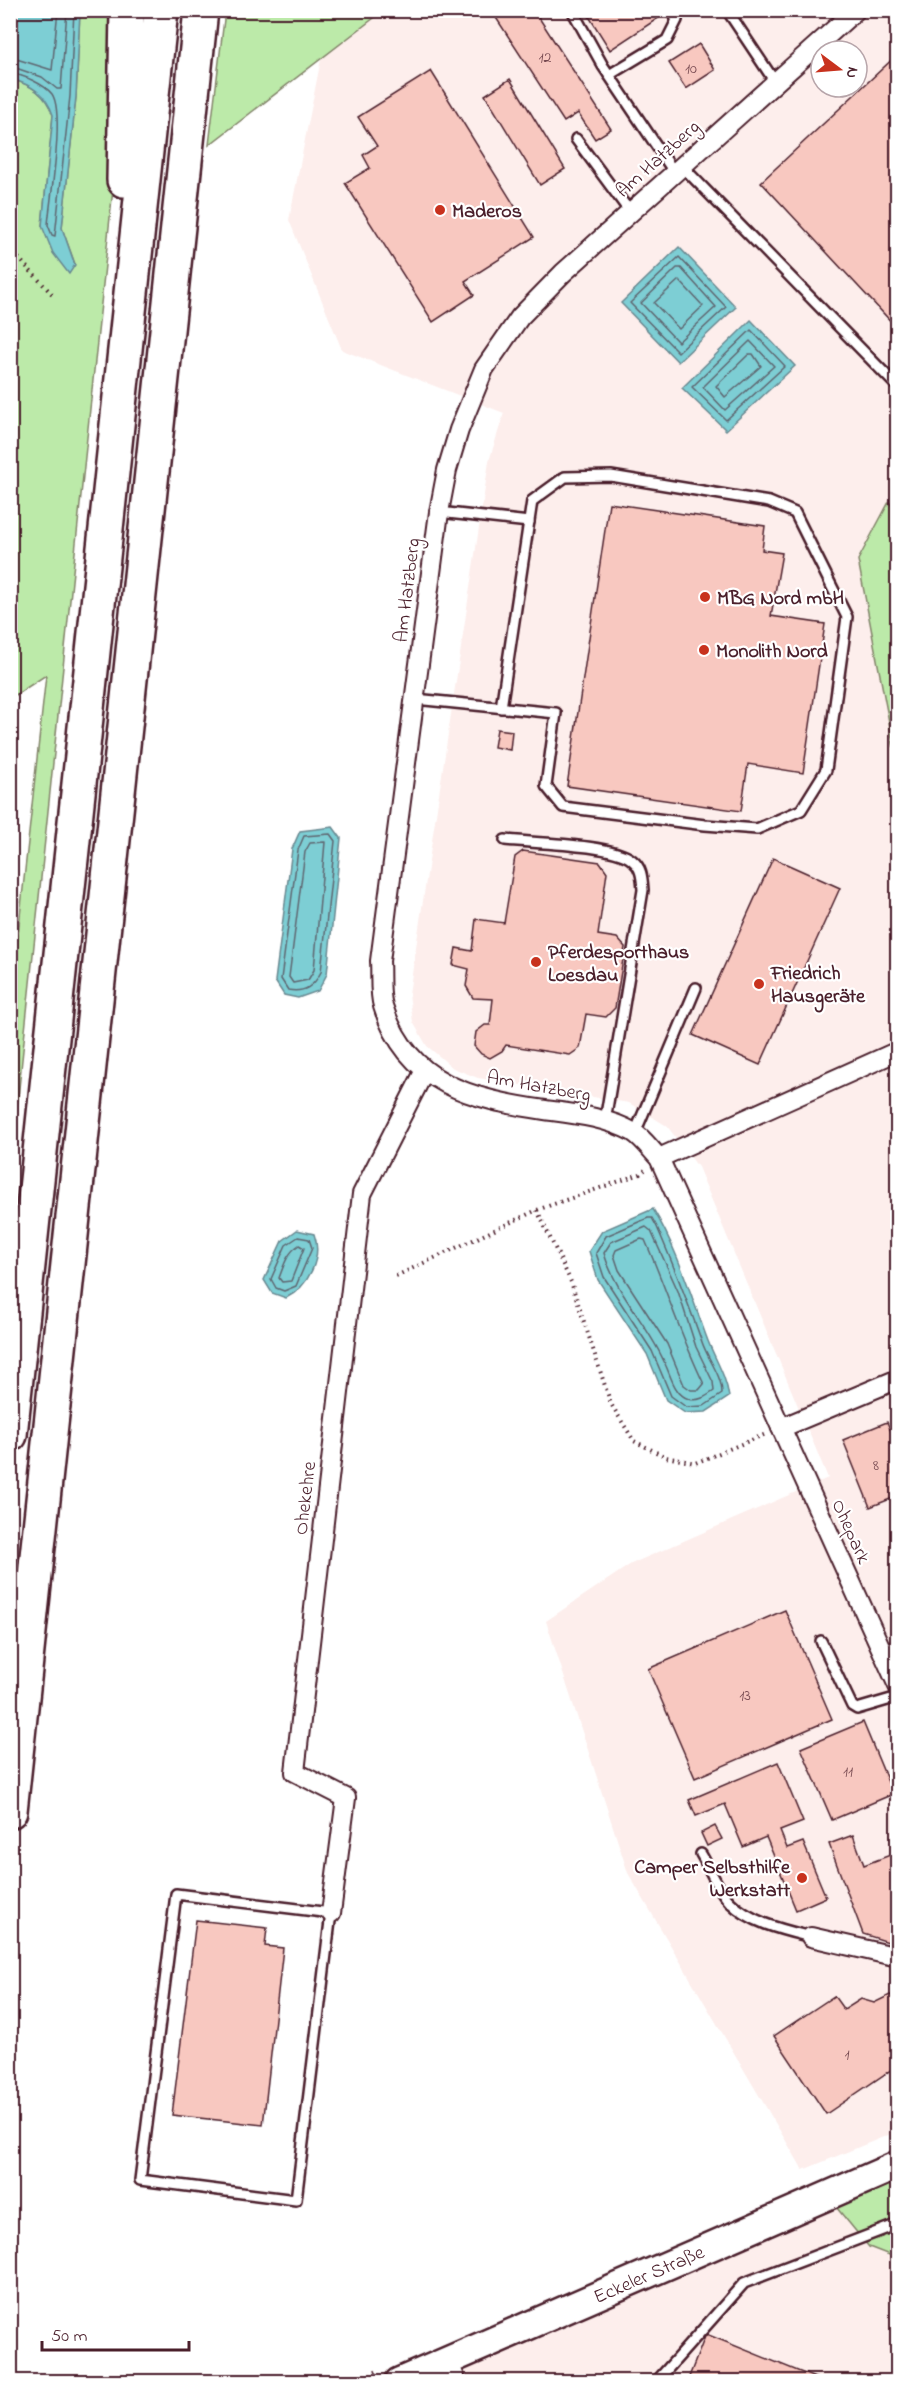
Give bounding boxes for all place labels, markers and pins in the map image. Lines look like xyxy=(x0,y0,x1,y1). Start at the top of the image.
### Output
place label: Maderos xyxy=(452,198,522,227)
marker: Maderos xyxy=(433,203,447,217)
place label: MBG Nord mbH xyxy=(717,585,845,614)
marker: MBG Nord mbH xyxy=(698,590,712,604)
place label: Monolith Nord xyxy=(716,638,828,667)
marker: Monolith Nord xyxy=(697,643,711,657)
place label: Pferdesporthaus Loesdau xyxy=(548,939,689,991)
marker: Pferdesporthaus Loesdau xyxy=(529,955,543,969)
place label: Friedrich Hausgeräte xyxy=(770,960,866,1013)
marker: Friedrich Hausgeräte xyxy=(752,977,766,991)
place label: Camper Selbsthilfe Werkstatt xyxy=(634,1854,791,1906)
marker: Camper Selbsthilfe Werkstatt xyxy=(795,1871,809,1885)

